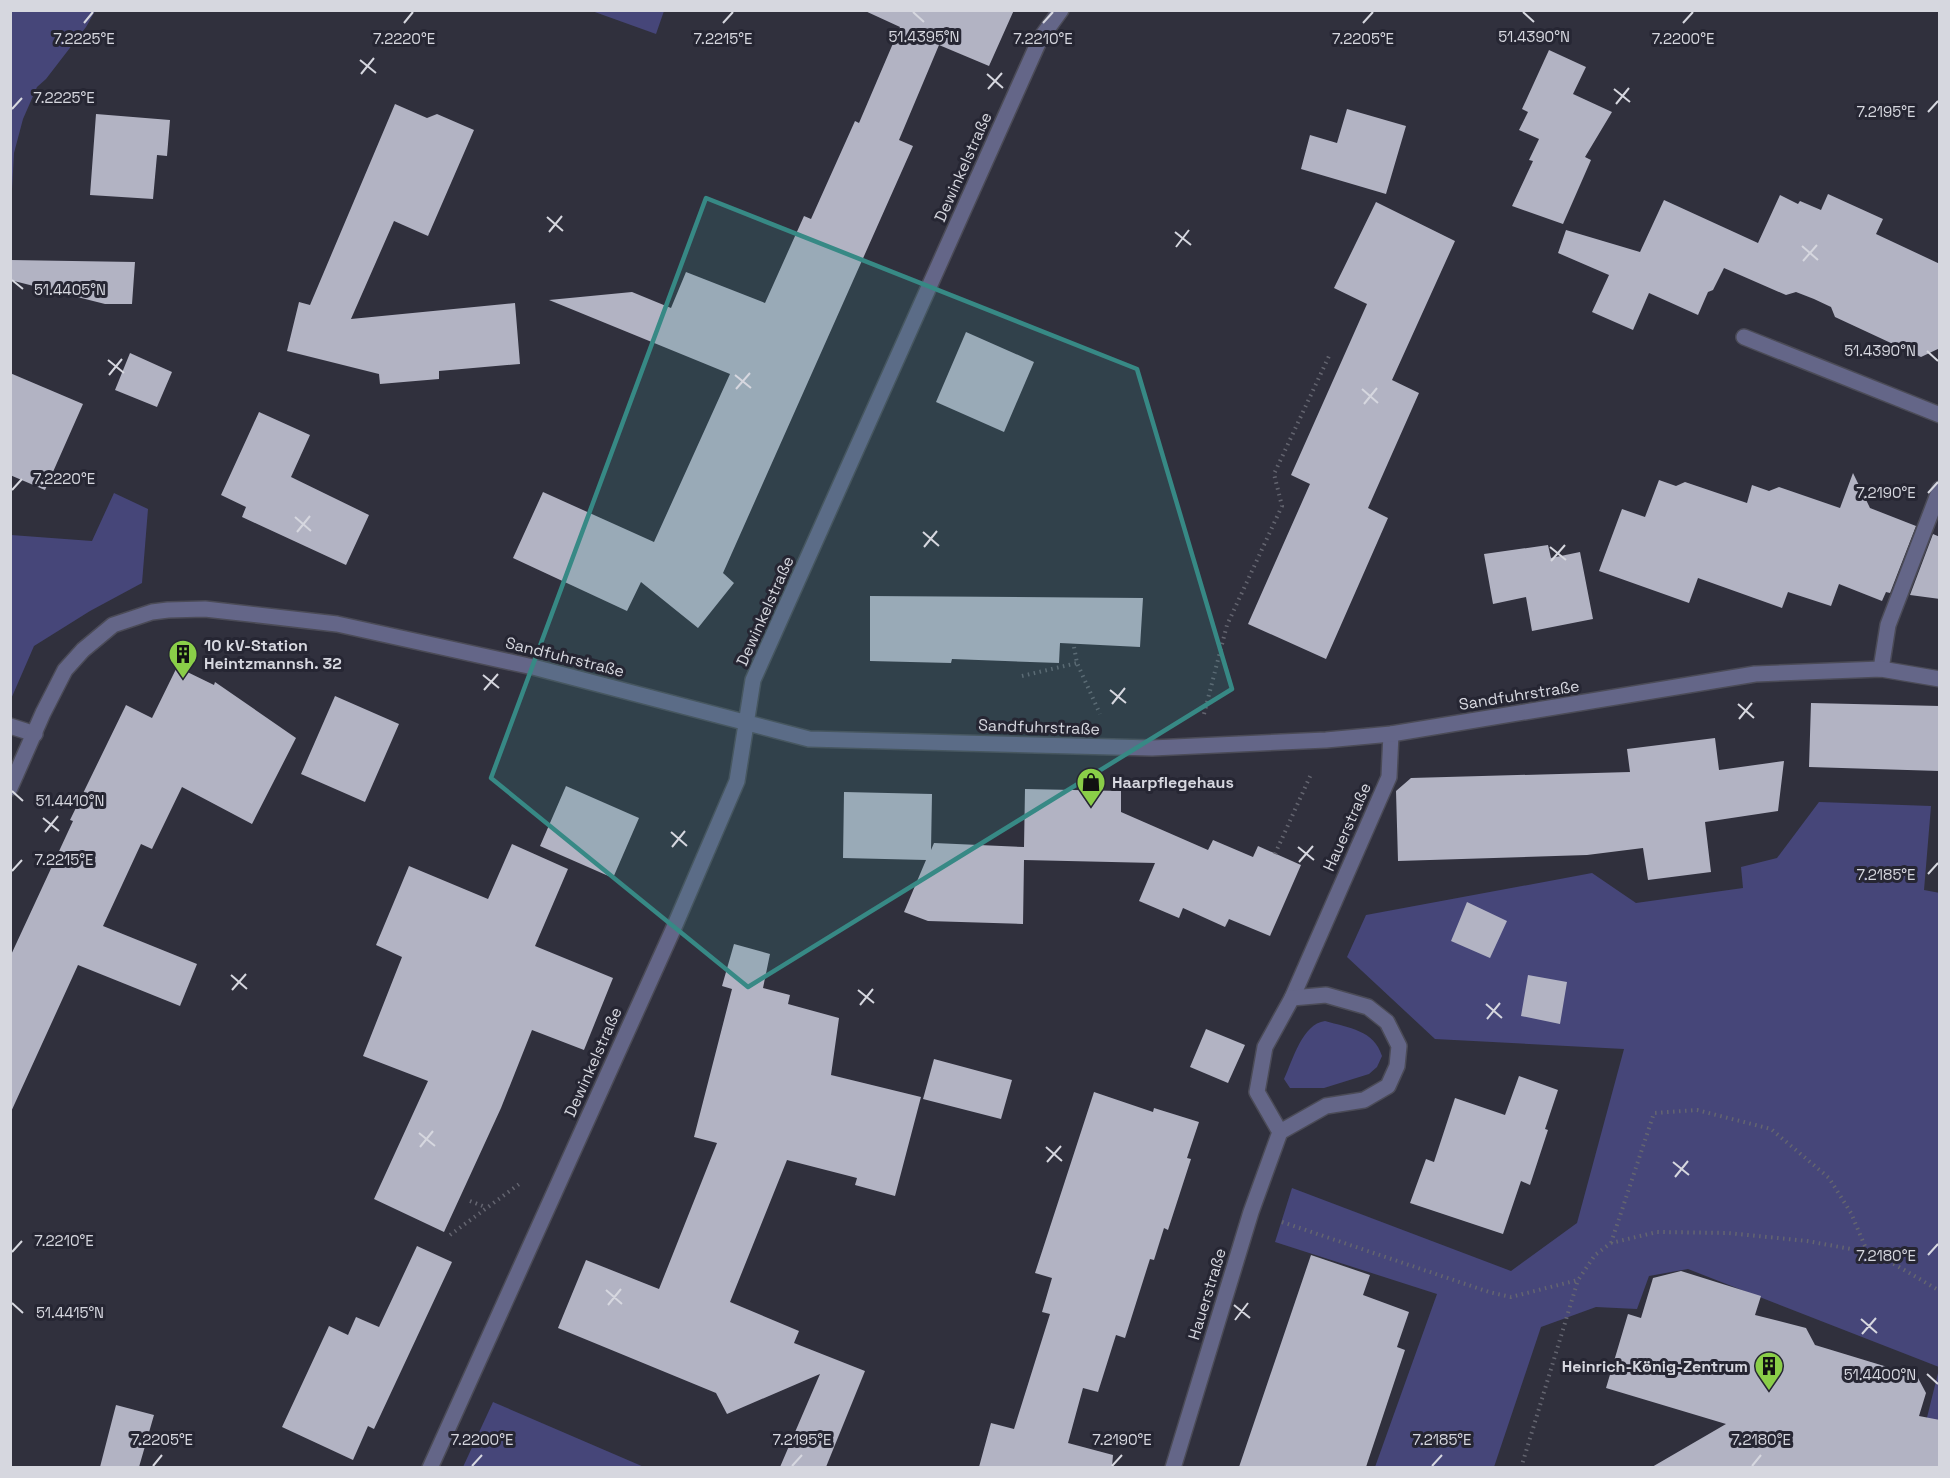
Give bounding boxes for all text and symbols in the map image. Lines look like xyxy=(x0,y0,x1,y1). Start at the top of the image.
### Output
text: 51.4395°N xyxy=(888,27,960,46)
text: 51.4390°N xyxy=(1498,27,1570,46)
text: 7.2225°E xyxy=(53,29,115,48)
text: 7.2220°E xyxy=(373,29,435,48)
text: 7.2215°E xyxy=(694,29,752,48)
text: 7.2210°E xyxy=(1013,29,1073,48)
text: 7.2205°E xyxy=(1332,29,1394,48)
text: 7.2200°E xyxy=(1652,29,1714,48)
text: 7.2225°E xyxy=(33,88,95,107)
text: 7.2195°E xyxy=(1857,102,1915,121)
street label: Dewinkelstraße xyxy=(929,109,997,225)
text: 51.4405°N xyxy=(34,280,106,299)
text: 51.4390°N xyxy=(1844,341,1916,360)
text: 7.2220°E xyxy=(33,469,95,488)
text: 7.2190°E xyxy=(1856,483,1916,502)
street label: Dewinkelstraße xyxy=(731,553,799,669)
street label: Sandfuhrstraße xyxy=(503,632,627,682)
place label: 10 kV-Station Heintzmannsh. 32 xyxy=(204,635,342,674)
building icon: 10 kV-Station Heintzmannsh. 32 xyxy=(167,638,199,680)
street label: Sandfuhrstraße xyxy=(1457,675,1581,715)
street label: Sandfuhrstraße xyxy=(978,714,1100,740)
shop icon: Haarpflegehaus xyxy=(1075,766,1107,808)
place label: Haarpflegehaus xyxy=(1112,772,1234,793)
street label: Hauerstraße xyxy=(1318,779,1376,875)
text: 51.4410°N xyxy=(36,791,104,810)
text: 7.2215°E xyxy=(35,850,93,869)
text: 7.2185°E xyxy=(1856,865,1916,884)
street label: Dewinkelstraße xyxy=(559,1004,627,1120)
text: 7.2210°E xyxy=(34,1231,94,1250)
street label: Hauerstraße xyxy=(1183,1246,1231,1342)
text: 7.2180°E xyxy=(1856,1246,1916,1265)
text: 51.4415°N xyxy=(36,1303,104,1322)
building icon: Heinrich-König-Zentrum xyxy=(1753,1350,1785,1392)
place label: Heinrich-König-Zentrum xyxy=(1562,1356,1748,1377)
text: 51.4400°N xyxy=(1844,1365,1916,1384)
text: 7.2205°E xyxy=(131,1430,193,1449)
text: 7.2200°E xyxy=(451,1430,513,1449)
text: 7.2195°E xyxy=(773,1430,831,1449)
text: 7.2190°E xyxy=(1092,1430,1152,1449)
text: 7.2185°E xyxy=(1412,1430,1472,1449)
text: 7.2180°E xyxy=(1731,1430,1791,1449)

